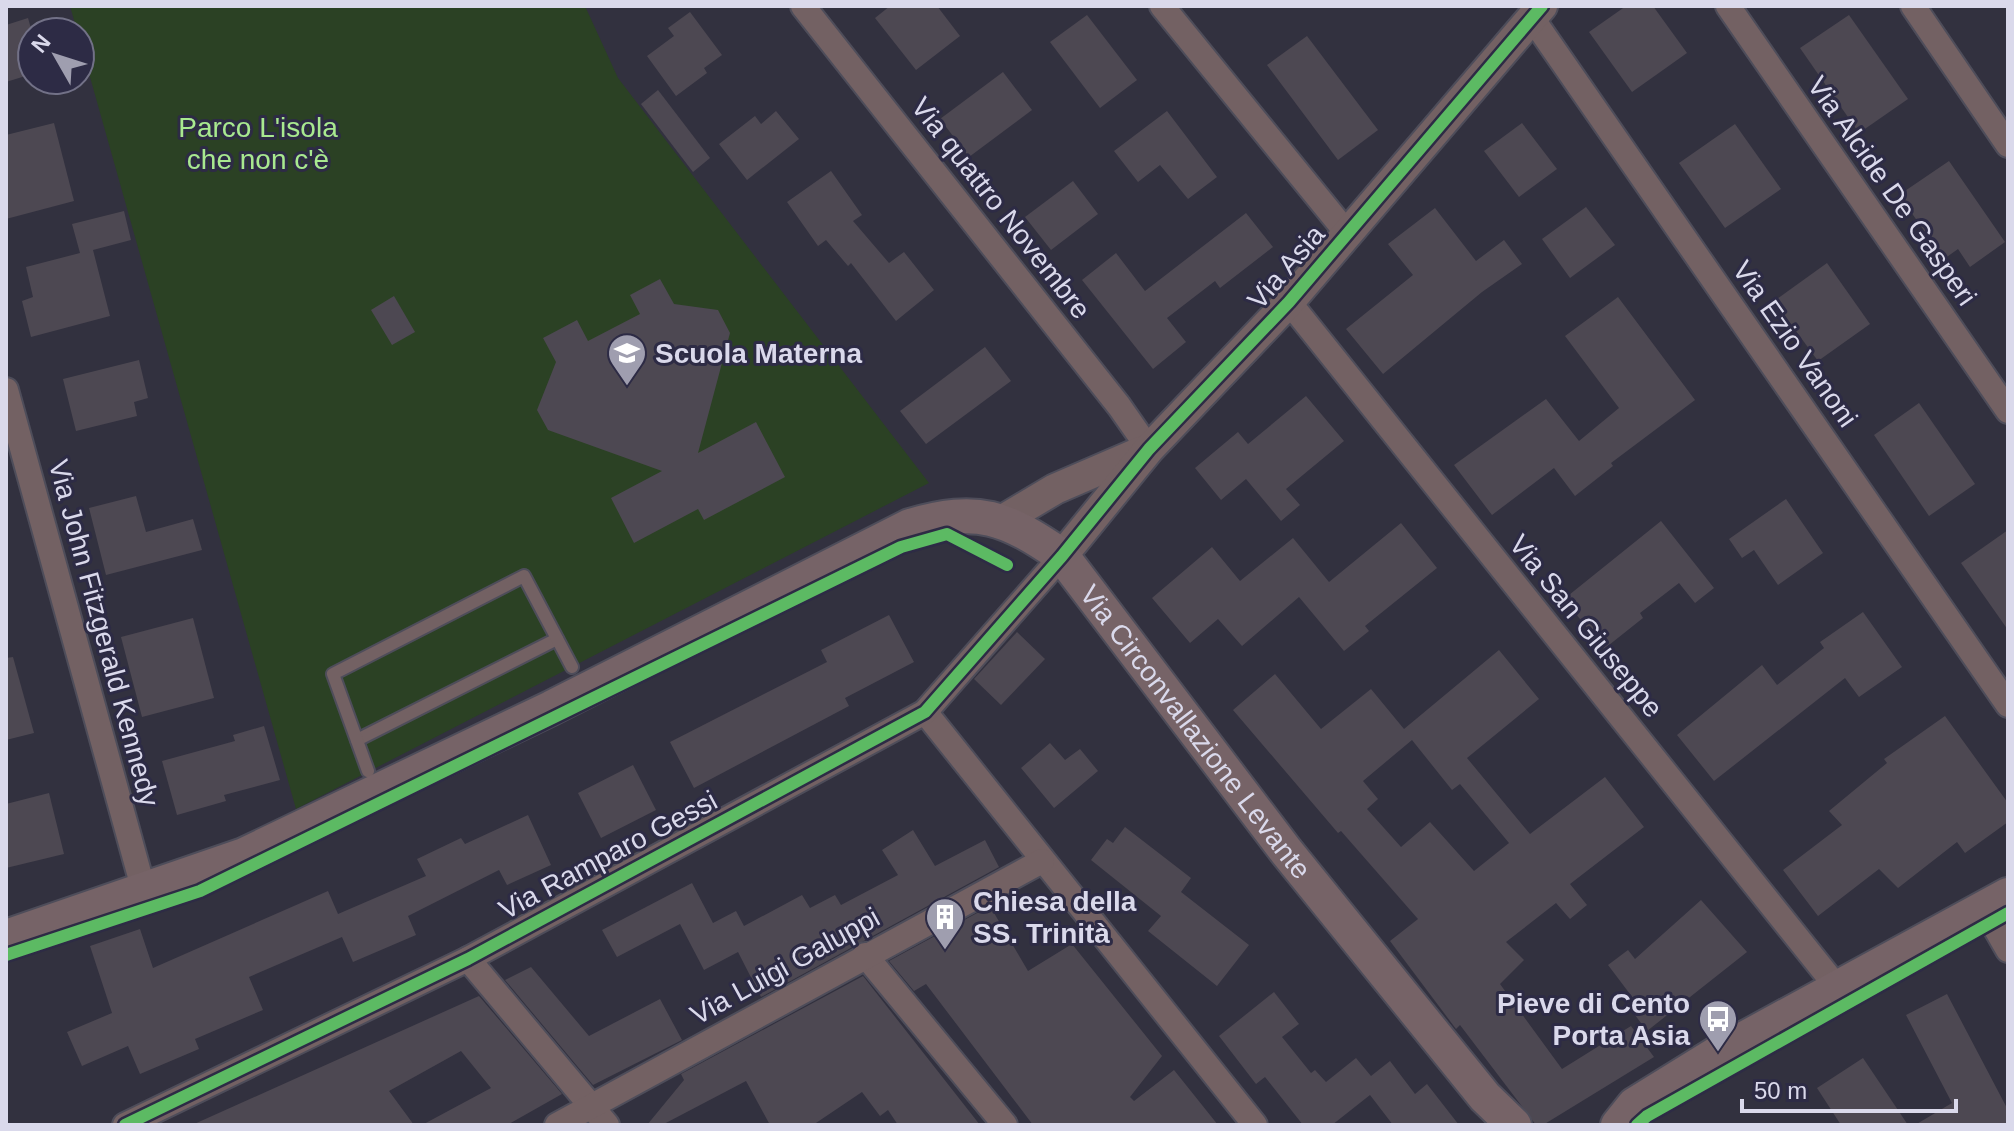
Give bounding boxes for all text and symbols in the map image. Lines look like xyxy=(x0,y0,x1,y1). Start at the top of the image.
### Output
north arrow xyxy=(16,16,96,96)
text: N xyxy=(26,30,56,58)
street label: Via Alcide De Gasperi xyxy=(1801,71,1983,311)
street label: Via quattro Novembre xyxy=(905,91,1097,325)
park label: Parco L'isola che non c'è xyxy=(178,112,338,175)
street label: Via Asia xyxy=(1241,219,1331,315)
street label: Via Ezio Vanoni xyxy=(1726,255,1864,433)
school or university icon: Scuola Materna xyxy=(606,332,648,387)
place label: Scuola Materna xyxy=(655,338,862,369)
street label: Via John Fitzgerald Kennedy xyxy=(43,456,165,810)
street label: Via San Giuseppe xyxy=(1503,529,1669,723)
street label: Via Circonvallazione Levante xyxy=(1074,579,1317,885)
street label: Via Ramparo Gessi xyxy=(494,784,722,926)
place label: Chiesa della SS. Trinità xyxy=(973,886,1137,949)
building icon: Chiesa della SS. Trinità xyxy=(924,896,966,951)
street label: Via Luigi Galuppi xyxy=(685,901,885,1031)
place label: Pieve di Cento Porta Asia xyxy=(1497,988,1690,1051)
bus stop icon: Pieve di Cento Porta Asia xyxy=(1697,998,1739,1053)
scale bar xyxy=(1742,1063,1956,1113)
text: 50 m xyxy=(1754,1077,1807,1104)

